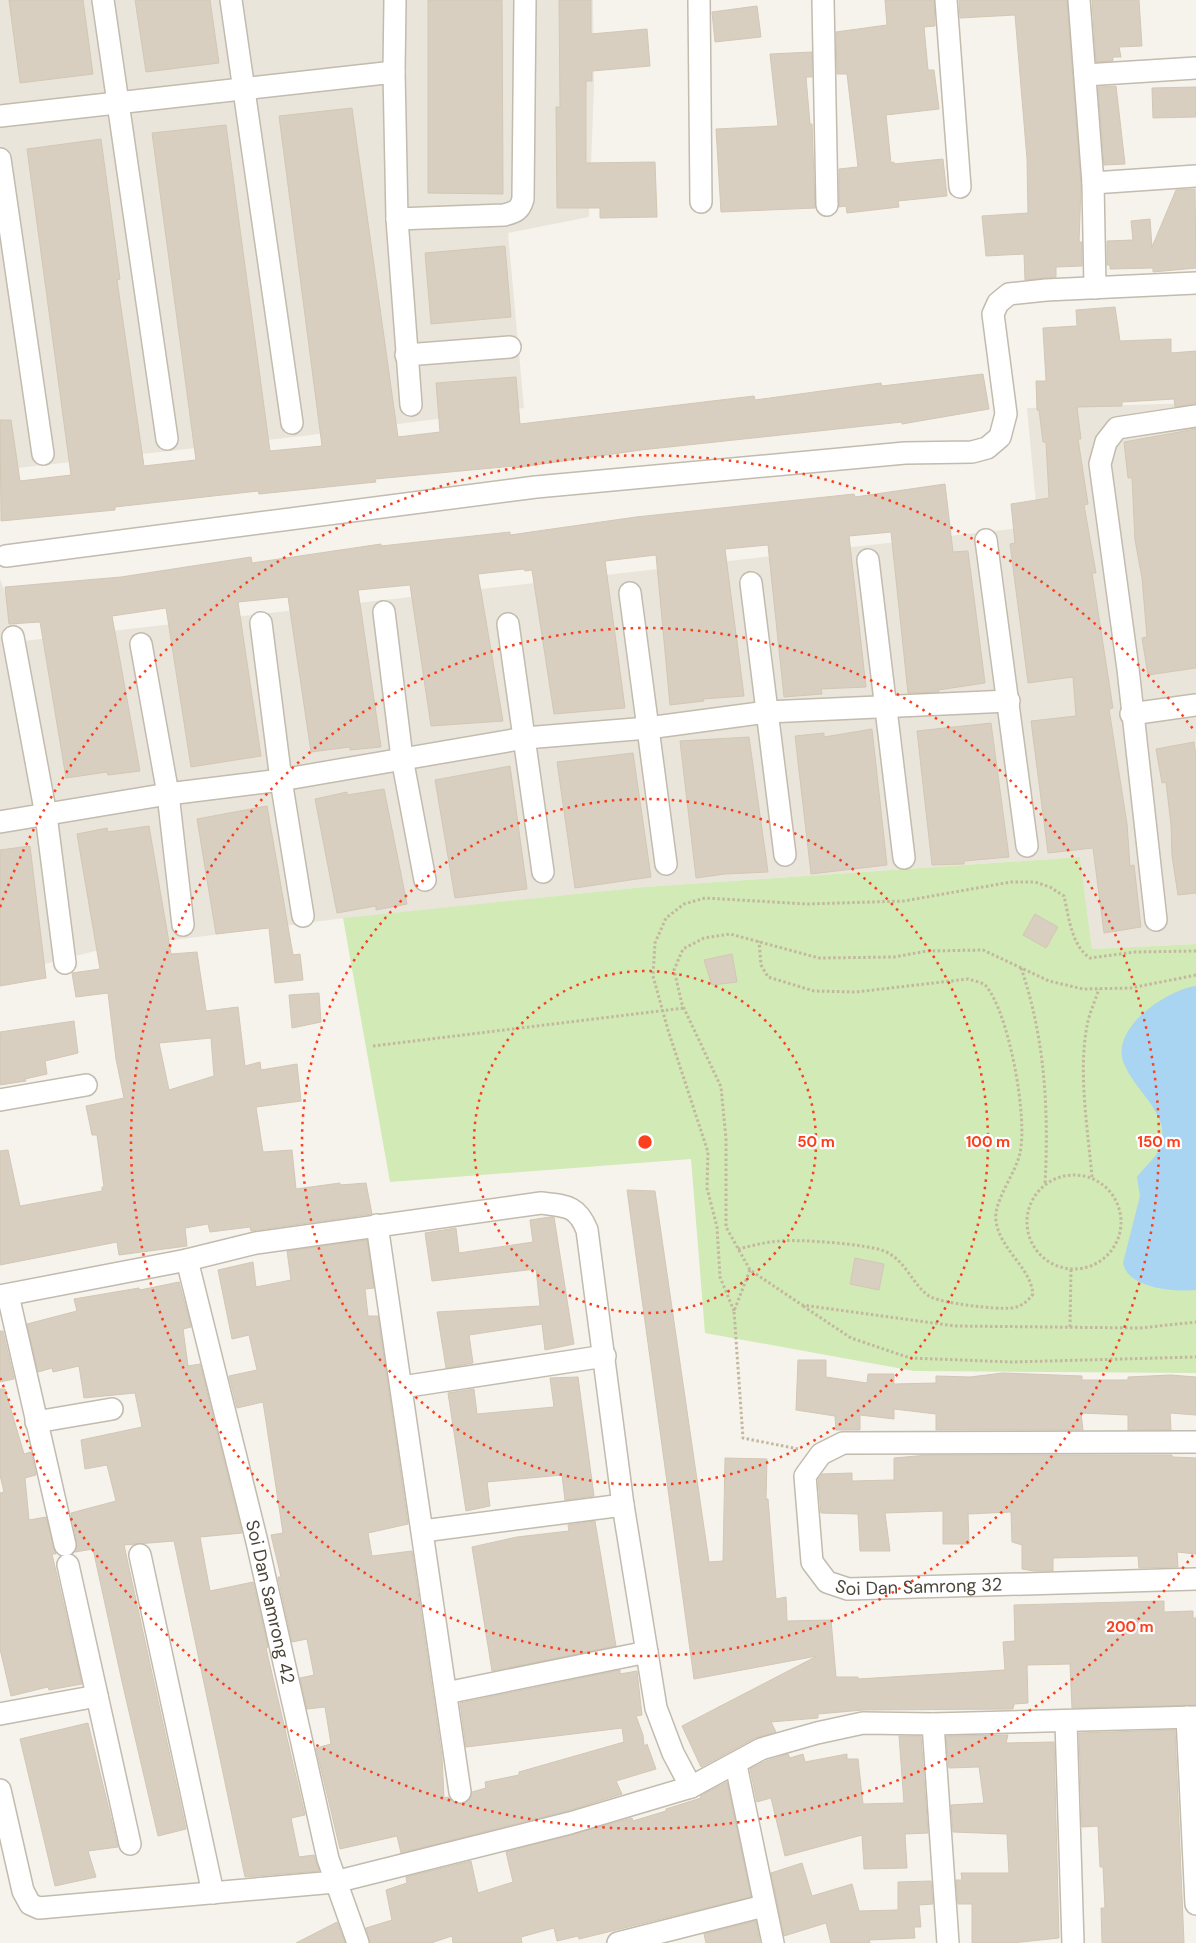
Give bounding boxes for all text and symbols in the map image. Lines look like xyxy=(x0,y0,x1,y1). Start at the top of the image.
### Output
text: 50 m xyxy=(797,1132,835,1152)
text: 100 m xyxy=(966,1132,1010,1152)
text: 150 m xyxy=(1138,1132,1181,1152)
centre of rings xyxy=(636,1133,654,1151)
street label: Soi Dan Samrong 42 xyxy=(240,1518,300,1686)
street label: Soi Dan Samrong 32 xyxy=(832,1573,1003,1601)
text: 200 m xyxy=(1106,1617,1154,1637)

